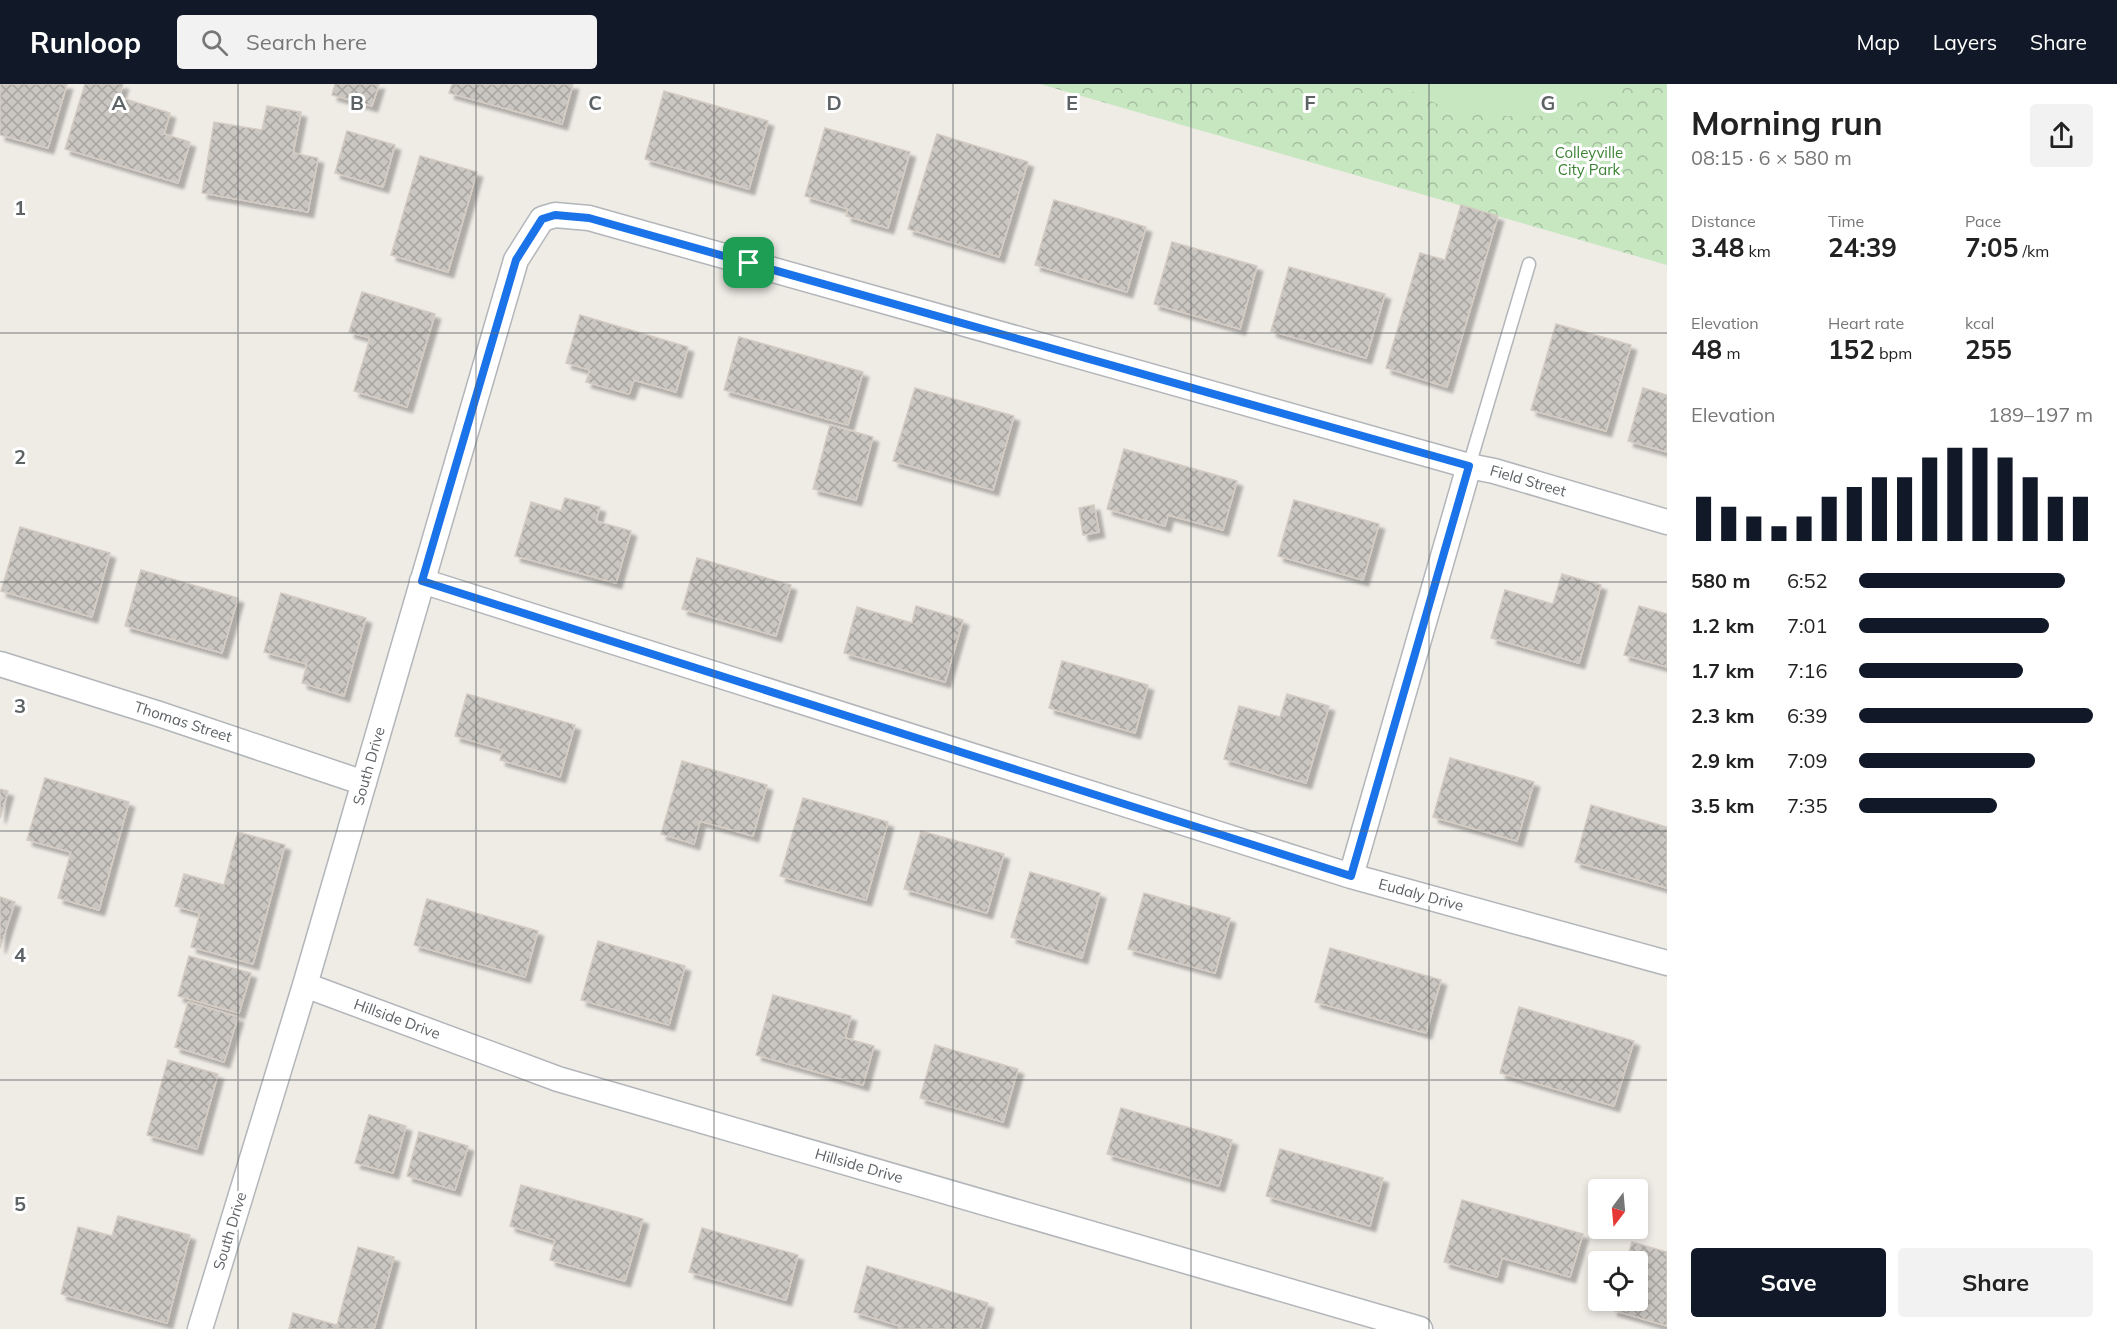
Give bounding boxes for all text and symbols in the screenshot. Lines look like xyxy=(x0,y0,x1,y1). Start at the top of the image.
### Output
search box xyxy=(177,15,597,69)
text: Runloop xyxy=(30,25,141,60)
icon: search xyxy=(198,26,231,59)
text: Search here xyxy=(246,28,367,56)
text: Map xyxy=(1857,29,1900,55)
text: Layers xyxy=(1933,29,1997,55)
text: Share xyxy=(2030,29,2087,55)
text: A xyxy=(112,90,127,115)
text: B xyxy=(350,90,364,115)
text: C xyxy=(588,90,602,115)
text: D xyxy=(826,90,842,115)
text: E xyxy=(1066,90,1078,115)
text: F xyxy=(1304,90,1316,115)
text: G xyxy=(1541,90,1555,115)
text: Morning run xyxy=(1691,102,1883,143)
button: share xyxy=(2030,104,2093,167)
park label: Colleyville City Park xyxy=(1555,143,1623,179)
text: 08:15 · 6 × 580 m xyxy=(1691,145,1852,170)
text: 1 xyxy=(14,195,26,220)
text: Distance xyxy=(1691,211,1756,231)
text: Time xyxy=(1828,211,1864,231)
text: Pace xyxy=(1965,211,2001,231)
text: 3.48 xyxy=(1691,231,1744,264)
text: 24:39 xyxy=(1828,231,1897,264)
text: 7:05 xyxy=(1965,231,2018,264)
pin xyxy=(723,237,774,288)
text: km xyxy=(1744,241,1771,261)
text: /km xyxy=(2018,241,2049,261)
icon: arrive xyxy=(732,246,765,279)
text: Elevation xyxy=(1691,313,1759,333)
text: Heart rate xyxy=(1828,313,1904,333)
text: kcal xyxy=(1965,313,1994,333)
text: 48 xyxy=(1691,333,1722,366)
text: 152 xyxy=(1828,333,1875,366)
text: 255 xyxy=(1965,333,2012,366)
text: m xyxy=(1722,343,1740,363)
text: bpm xyxy=(1875,343,1912,363)
text: Elevation xyxy=(1691,402,1776,427)
text: 189–197 m xyxy=(1988,402,2093,427)
text: 2 xyxy=(14,444,26,469)
street label: Field Street xyxy=(1488,461,1568,500)
text: 580 m xyxy=(1691,568,1750,593)
text: 6:52 xyxy=(1787,568,1828,593)
text: 1.2 km xyxy=(1691,613,1754,638)
text: 7:01 xyxy=(1787,613,1828,638)
text: 1.7 km xyxy=(1691,658,1754,683)
text: 7:16 xyxy=(1787,658,1828,683)
text: 3 xyxy=(14,693,26,718)
street label: Thomas Street xyxy=(132,697,234,746)
text: 2.3 km xyxy=(1691,703,1754,728)
text: 6:39 xyxy=(1787,703,1828,728)
street label: South Drive xyxy=(348,724,389,807)
text: 2.9 km xyxy=(1691,748,1754,773)
text: 7:09 xyxy=(1787,748,1828,773)
text: 3.5 km xyxy=(1691,793,1754,818)
text: 7:35 xyxy=(1787,793,1828,818)
street label: Eudaly Drive xyxy=(1377,874,1466,915)
text: 4 xyxy=(14,942,26,967)
street label: Hillside Drive xyxy=(351,994,443,1043)
street label: Hillside Drive xyxy=(813,1144,905,1187)
north arrow xyxy=(1588,1179,1648,1239)
map controls xyxy=(1588,1179,1648,1311)
street label: South Drive xyxy=(209,1189,250,1272)
text: 5 xyxy=(14,1191,26,1216)
button: Save xyxy=(1691,1248,1886,1317)
button: Share xyxy=(1898,1248,2093,1317)
button: locate xyxy=(1588,1251,1648,1311)

